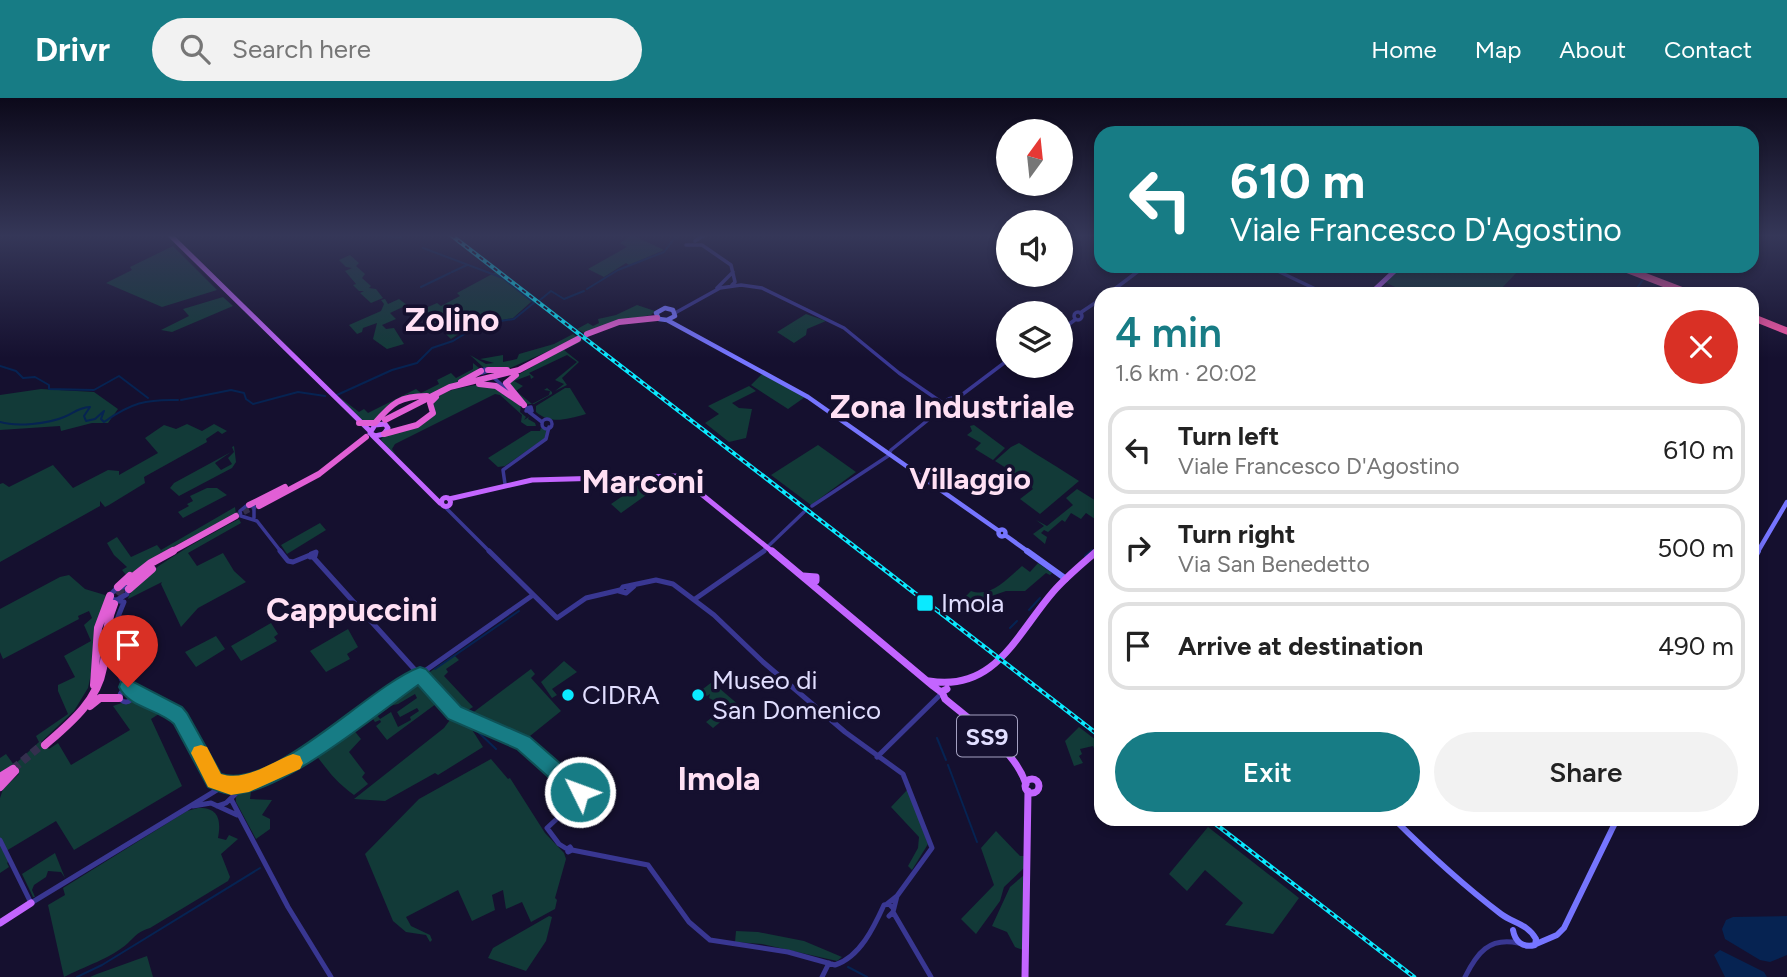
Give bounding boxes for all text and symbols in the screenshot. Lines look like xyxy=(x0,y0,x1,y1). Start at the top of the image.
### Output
search box xyxy=(152,18,642,81)
text: Drivr xyxy=(35,30,110,69)
icon: search xyxy=(176,30,214,68)
text: Search here xyxy=(232,33,371,65)
text: Home xyxy=(1371,35,1437,64)
text: Map xyxy=(1475,35,1521,64)
text: About xyxy=(1559,35,1626,64)
text: Contact xyxy=(1664,35,1752,64)
north arrow xyxy=(996,119,1073,196)
map controls xyxy=(996,119,1073,378)
text: 610 m xyxy=(1230,151,1365,210)
icon: left xyxy=(1115,154,1206,245)
button: sound xyxy=(996,210,1073,287)
text: Viale Francesco D'Agostino xyxy=(1230,211,1622,249)
district label: Zolino xyxy=(405,300,499,339)
button: layers xyxy=(996,301,1073,378)
text: 4 min xyxy=(1115,307,1222,358)
button: close xyxy=(1664,310,1738,384)
text: 1.6 km · 20:02 xyxy=(1115,359,1257,387)
district label: Zona Industriale xyxy=(830,387,1074,426)
text: Turn left xyxy=(1178,420,1279,452)
icon: left xyxy=(1119,431,1157,469)
text: 610 m xyxy=(1663,434,1734,466)
text: Viale Francesco D'Agostino xyxy=(1178,452,1460,480)
district label: Villaggio xyxy=(909,460,1031,497)
district label: Marconi xyxy=(582,462,704,501)
text: Turn right xyxy=(1178,518,1295,550)
icon: right xyxy=(1119,529,1157,567)
text: 500 m xyxy=(1657,532,1734,564)
text: Via San Benedetto xyxy=(1178,550,1370,578)
place label: Imola xyxy=(941,587,1004,619)
district label: Cappuccini xyxy=(266,590,438,629)
marker: Imola xyxy=(915,593,935,613)
pin xyxy=(98,615,158,687)
icon: arrive xyxy=(109,626,147,664)
icon: arrive xyxy=(1119,627,1157,665)
text: Arrive at destination xyxy=(1178,630,1423,662)
text: 490 m xyxy=(1658,630,1734,662)
place label: Museo di San Domenico xyxy=(712,664,881,726)
place label: CIDRA xyxy=(582,679,660,711)
marker: CIDRA xyxy=(560,687,576,703)
marker: Museo di San Domenico xyxy=(690,687,706,703)
road number: SS9 xyxy=(957,716,1017,756)
button: Exit xyxy=(1115,732,1420,812)
button: Share xyxy=(1434,732,1738,812)
position arrow xyxy=(543,755,617,829)
district label: Imola xyxy=(677,759,761,798)

